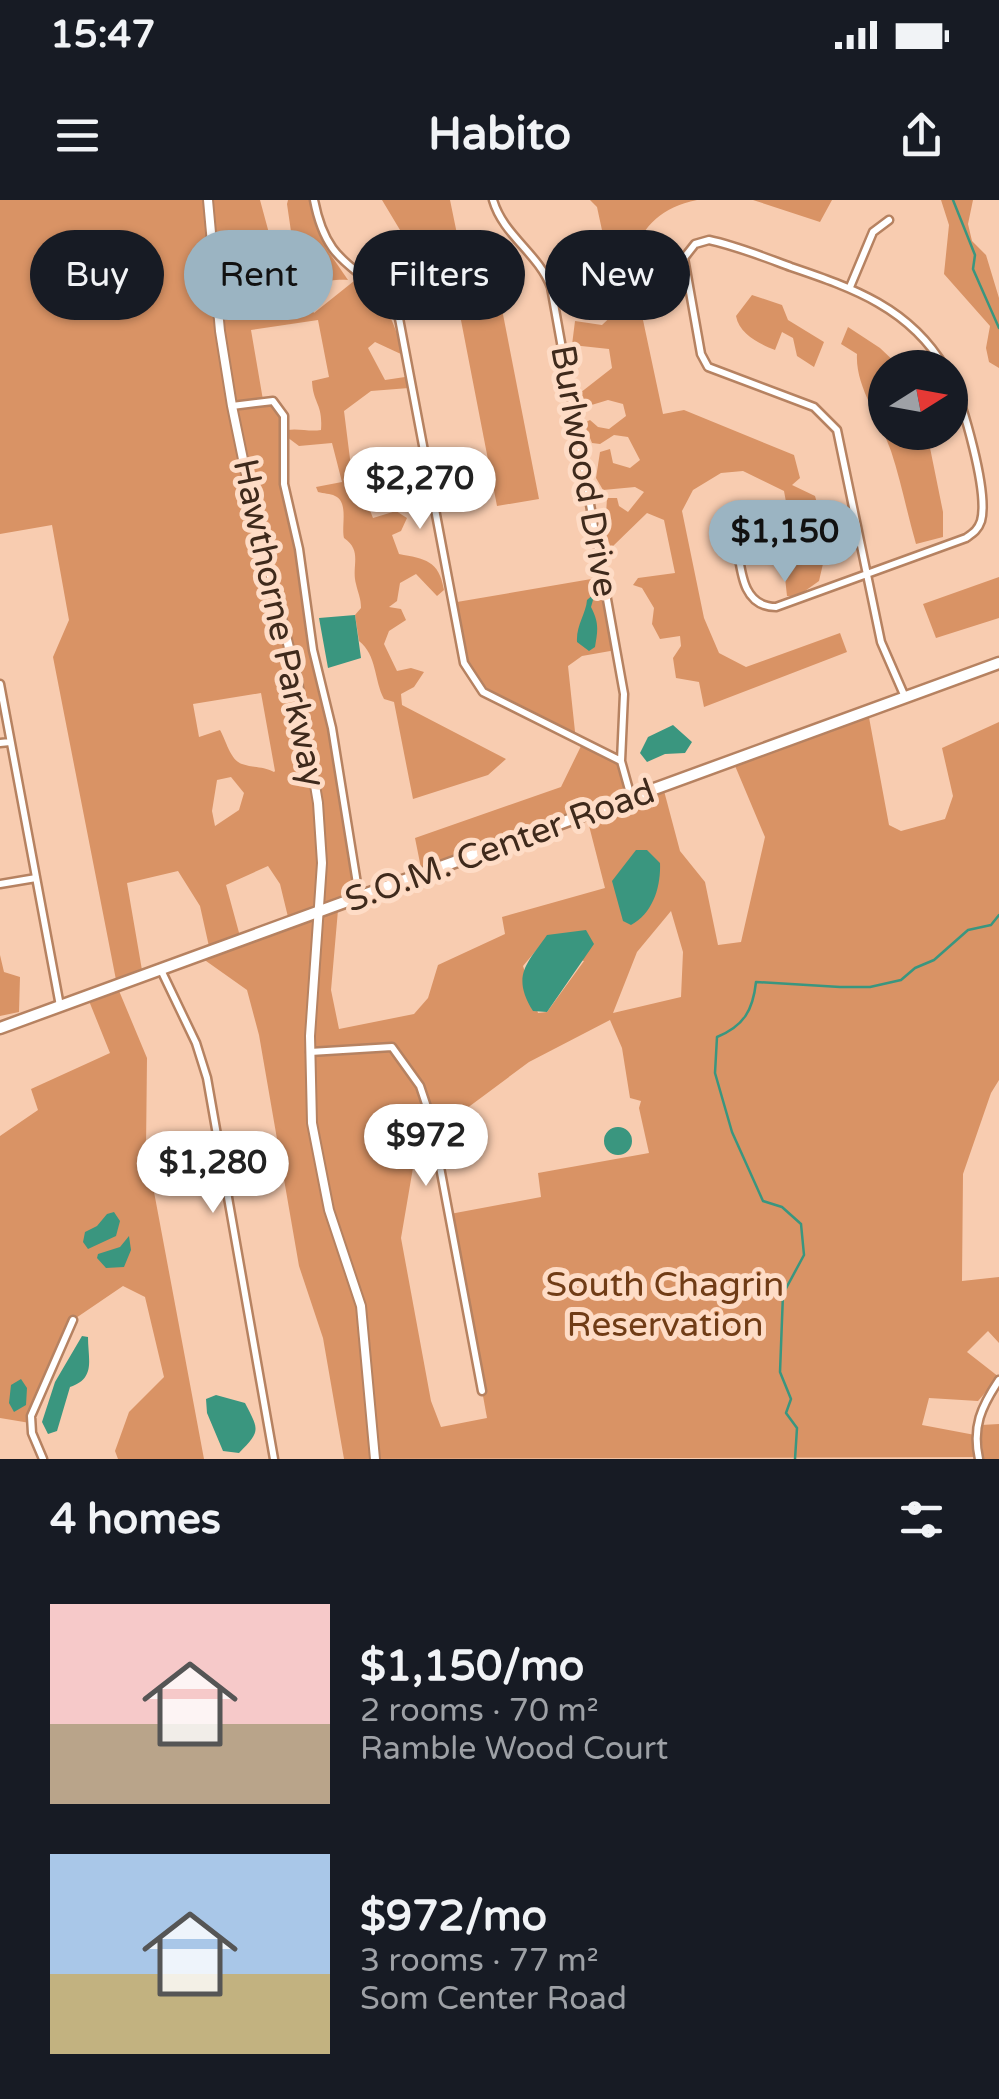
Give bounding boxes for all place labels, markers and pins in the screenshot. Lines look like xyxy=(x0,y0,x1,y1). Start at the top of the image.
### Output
pin: $2,270 xyxy=(339,447,501,532)
pin: $1,150 xyxy=(704,500,866,585)
pin: $972 xyxy=(367,1104,485,1189)
pin: $1,280 xyxy=(132,1131,294,1216)

